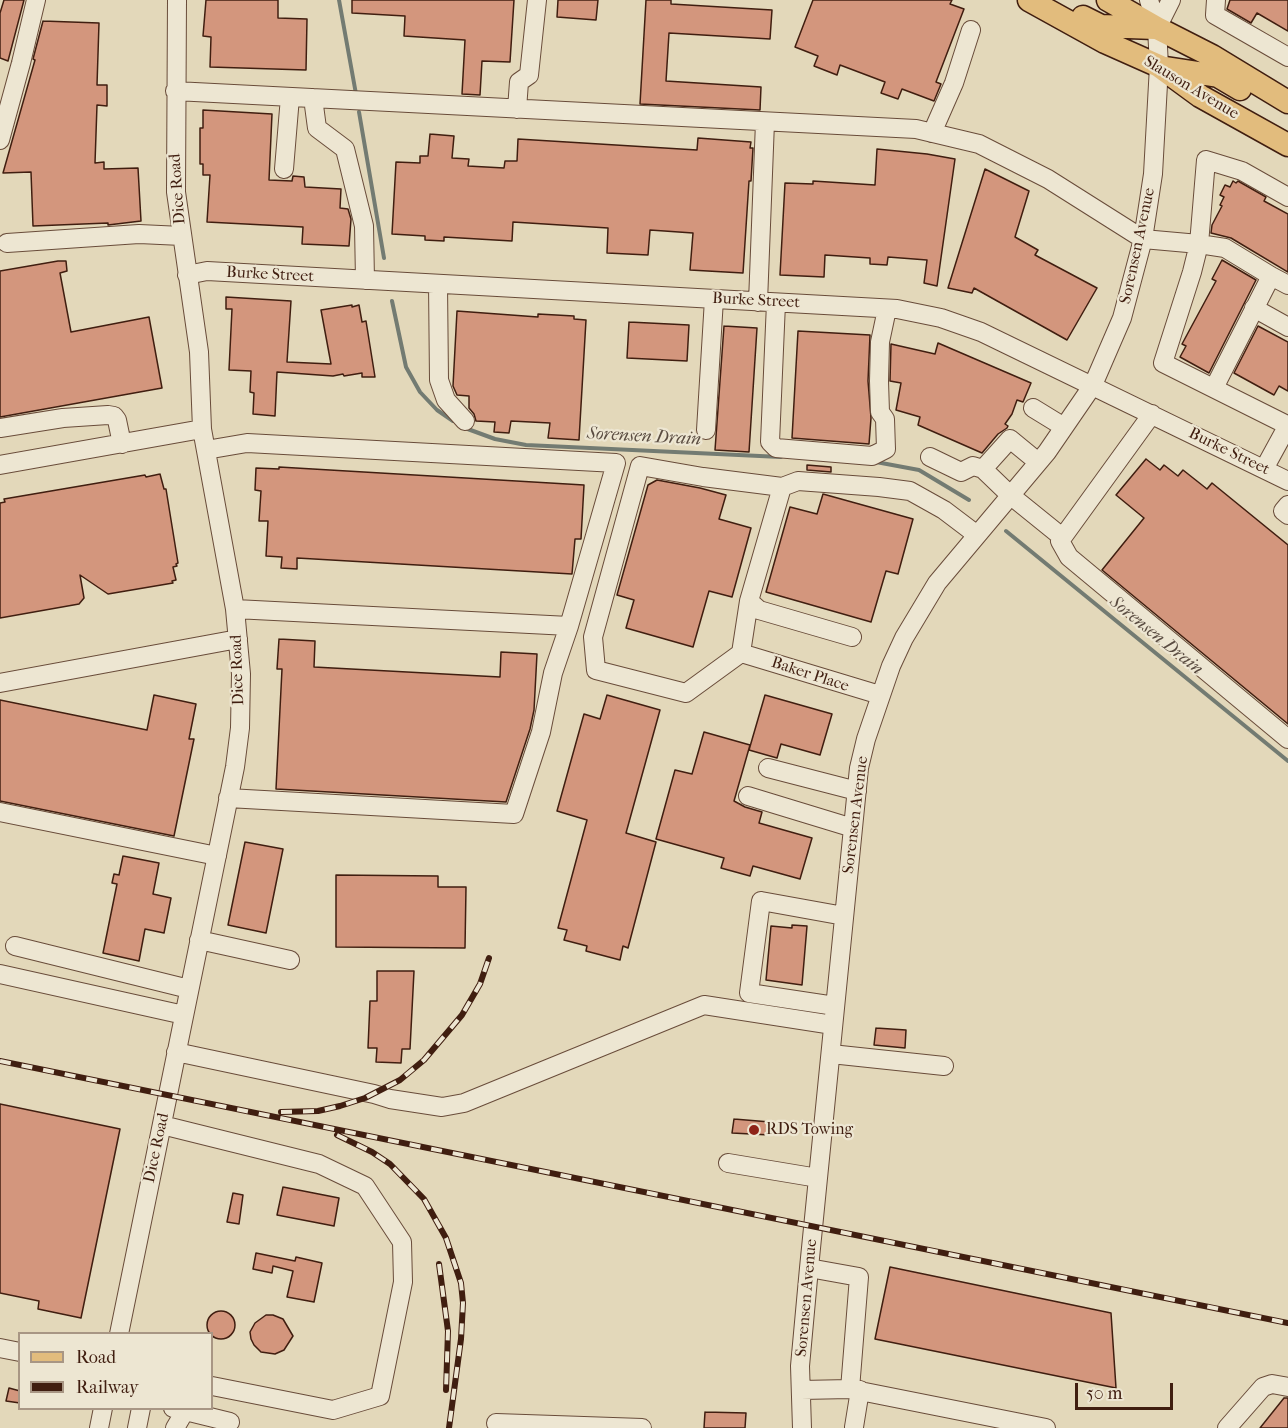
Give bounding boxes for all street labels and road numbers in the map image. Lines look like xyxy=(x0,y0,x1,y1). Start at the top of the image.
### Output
street label: Slauson Avenue xyxy=(1140,52,1242,124)
street label: Dice Road xyxy=(166,153,190,225)
street label: Sorensen Avenue xyxy=(1116,186,1160,306)
street label: Burke Street xyxy=(226,263,314,287)
street label: Burke Street xyxy=(712,289,800,313)
street label: Burke Street xyxy=(1185,424,1273,480)
street label: Dice Road xyxy=(227,634,249,706)
street label: Baker Place xyxy=(769,653,851,697)
street label: Sorensen Avenue xyxy=(839,755,873,875)
street label: Dice Road xyxy=(140,1111,174,1185)
street label: Sorensen Avenue xyxy=(792,1238,822,1358)

